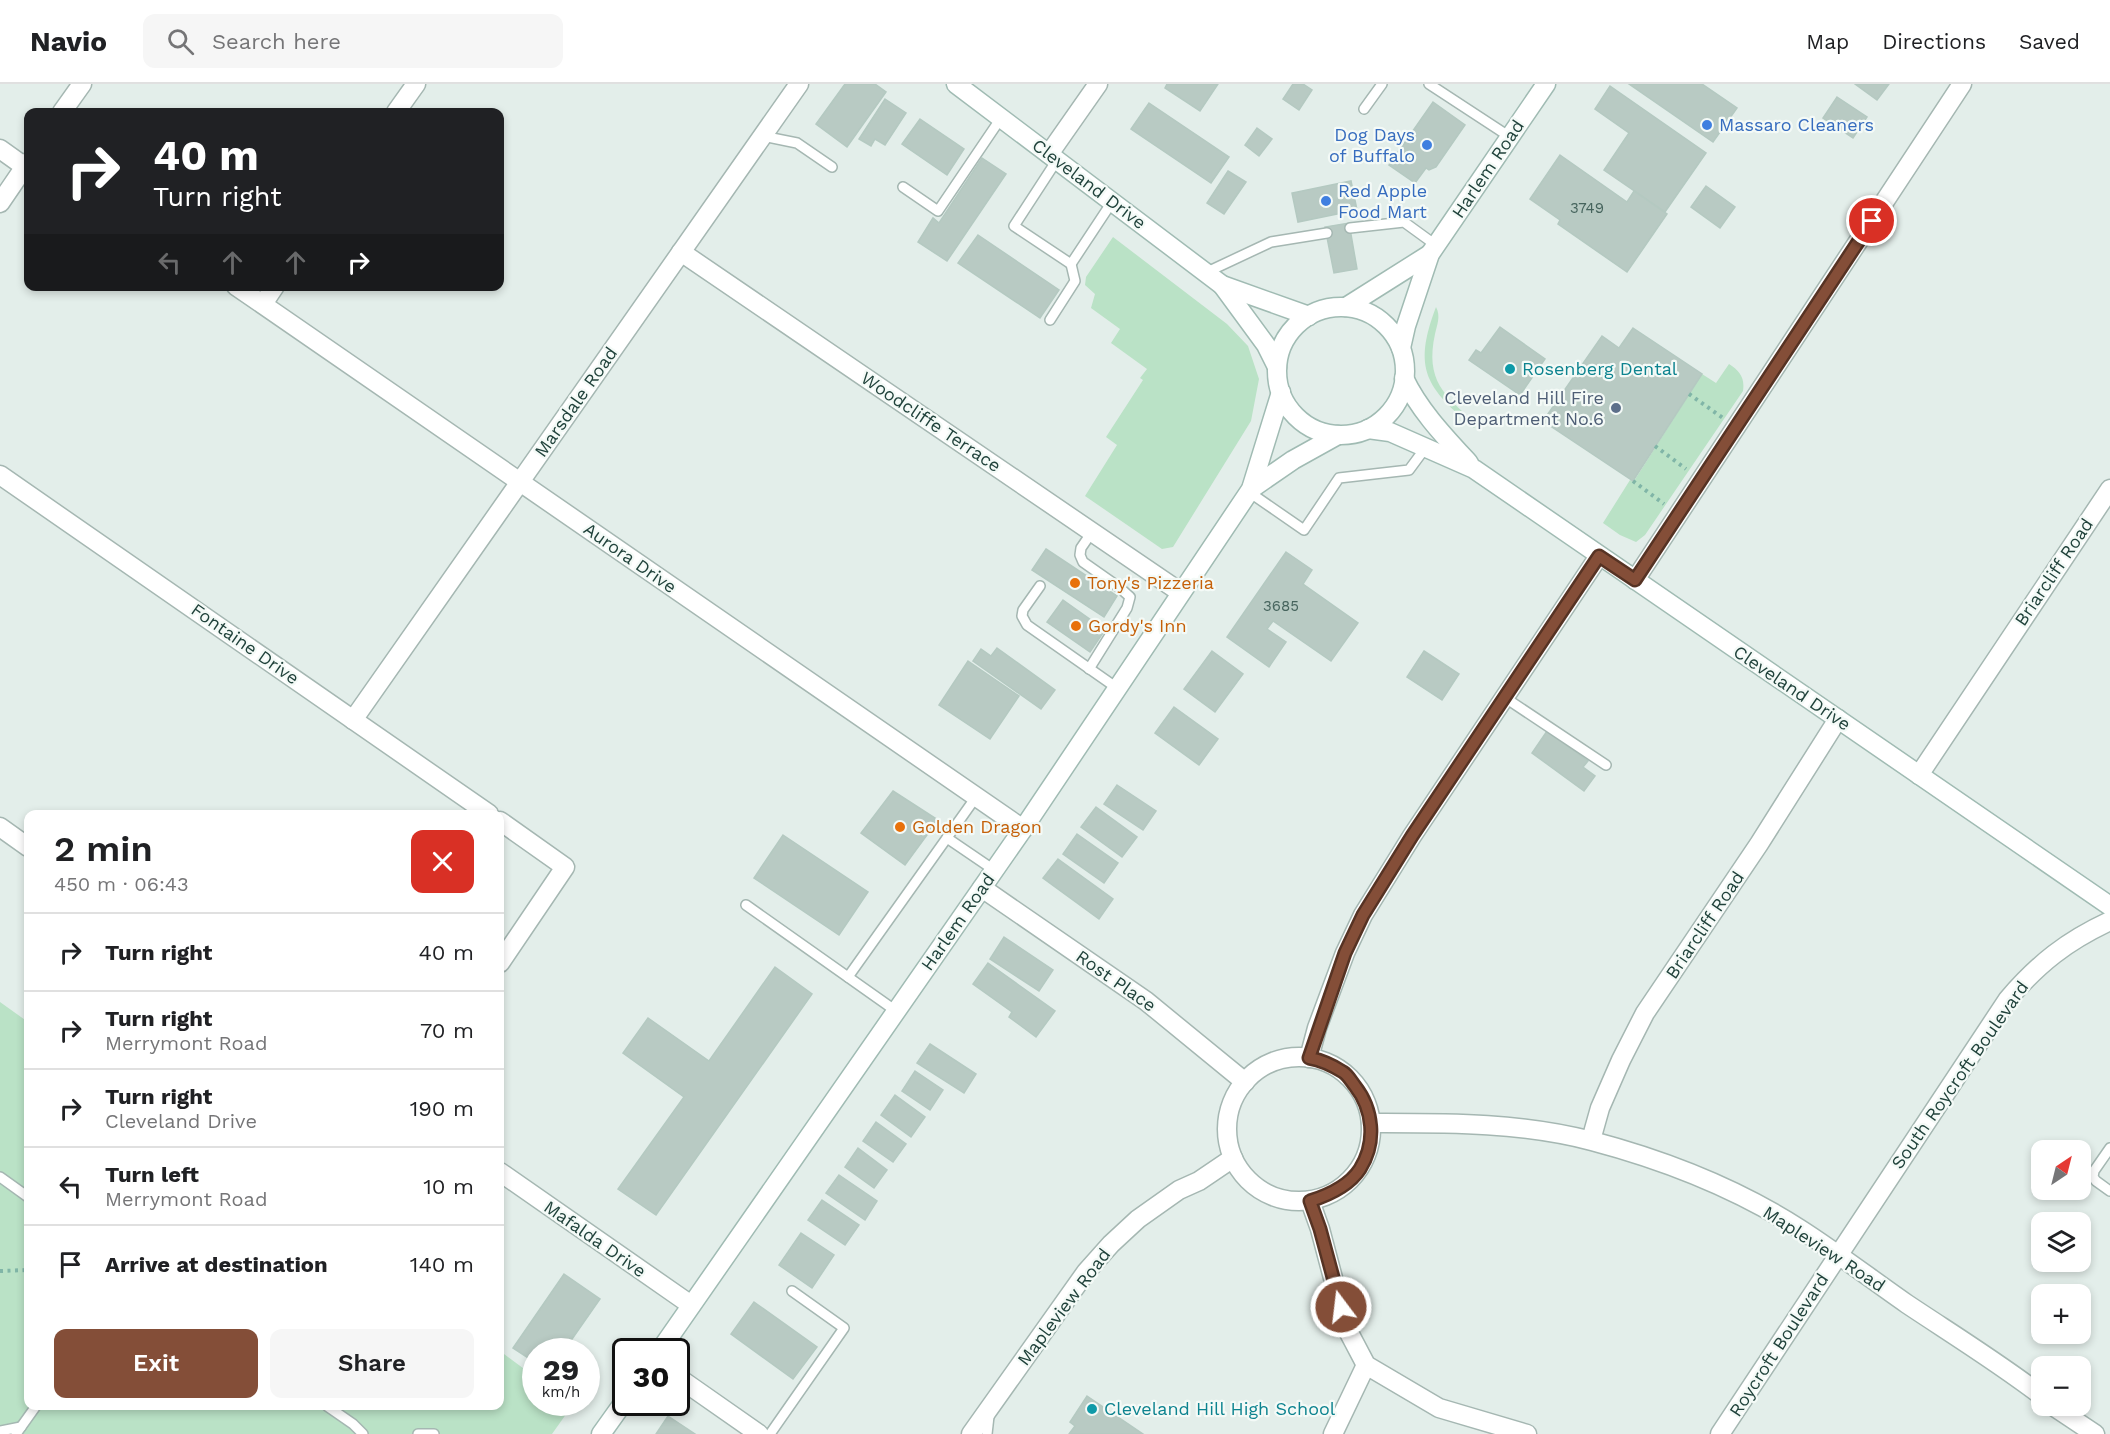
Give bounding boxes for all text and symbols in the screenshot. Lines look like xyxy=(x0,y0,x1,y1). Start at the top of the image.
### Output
search box xyxy=(143,14,563,68)
text: Navio xyxy=(30,25,107,58)
icon: search xyxy=(164,25,197,58)
text: Search here xyxy=(212,29,341,54)
text: Map xyxy=(1806,29,1849,54)
text: Directions xyxy=(1882,29,1986,54)
text: Saved xyxy=(2019,29,2080,54)
place label: Massaro Cleaners xyxy=(1719,114,1874,135)
street label: Harlem Road xyxy=(1447,116,1528,222)
marker: Massaro Cleaners xyxy=(1700,118,1714,132)
place label: Dog Days of Buffalo xyxy=(1329,124,1415,166)
text: 40 m xyxy=(153,131,259,180)
icon: right xyxy=(54,132,132,210)
street label: Cleveland Drive xyxy=(1028,134,1150,233)
marker: Dog Days of Buffalo xyxy=(1420,138,1434,152)
place label: Red Apple Food Mart xyxy=(1338,180,1427,222)
text: Turn right xyxy=(153,181,282,213)
marker: Red Apple Food Mart xyxy=(1319,194,1333,208)
pin xyxy=(1846,195,1897,246)
house number: 3749 xyxy=(1570,199,1604,217)
icon: arrive xyxy=(1855,204,1888,237)
icon: left xyxy=(153,246,186,279)
icon: ahead xyxy=(216,246,249,279)
icon: ahead xyxy=(279,246,312,279)
icon: right xyxy=(342,246,375,279)
street label: Marsdale Road xyxy=(530,343,621,461)
place label: Rosenberg Dental xyxy=(1522,358,1678,379)
marker: Rosenberg Dental xyxy=(1503,362,1517,376)
street label: Woodcliffe Terrace xyxy=(857,367,1005,476)
place label: Cleveland Hill Fire Department No.6 xyxy=(1444,387,1604,429)
marker: Cleveland Hill Fire Department No.6 xyxy=(1609,401,1623,415)
street label: Briarcliff Road xyxy=(2010,514,2097,629)
street label: Aurora Drive xyxy=(580,518,681,597)
place label: Tony's Pizzeria xyxy=(1087,572,1214,593)
marker: Tony's Pizzeria xyxy=(1068,576,1082,590)
house number: 3685 xyxy=(1263,597,1299,615)
street label: Fontaine Drive xyxy=(187,599,303,689)
place label: Gordy's Inn xyxy=(1088,615,1187,636)
marker: Gordy's Inn xyxy=(1069,619,1083,633)
street label: Cleveland Drive xyxy=(1730,641,1855,735)
place label: Golden Dragon xyxy=(912,816,1042,837)
marker: Golden Dragon xyxy=(893,820,907,834)
text: 2 min xyxy=(54,828,153,870)
button: close xyxy=(411,830,474,893)
street label: Briarcliff Road xyxy=(1661,867,1748,982)
street label: Harlem Road xyxy=(916,869,999,974)
text: 450 m · 06:43 xyxy=(54,872,189,896)
icon: right xyxy=(54,936,87,969)
text: Turn right xyxy=(105,940,212,965)
text: 40 m xyxy=(418,940,474,965)
street label: Rost Place xyxy=(1072,945,1160,1016)
street label: South Roycroft Boulevard xyxy=(1887,977,2033,1173)
text: Turn right xyxy=(105,1006,212,1031)
icon: right xyxy=(54,1014,87,1047)
text: 70 m xyxy=(420,1018,474,1043)
text: Merrymont Road xyxy=(105,1031,267,1055)
text: Turn right xyxy=(105,1084,212,1109)
icon: right xyxy=(54,1092,87,1125)
text: 190 m xyxy=(410,1096,474,1121)
text: Cleveland Drive xyxy=(105,1109,257,1133)
north arrow xyxy=(2031,1140,2091,1200)
map controls xyxy=(2031,1140,2091,1416)
text: Turn left xyxy=(105,1162,199,1187)
icon: left xyxy=(54,1170,87,1203)
text: 10 m xyxy=(423,1174,474,1199)
text: Merrymont Road xyxy=(105,1187,267,1211)
street label: Mafalda Drive xyxy=(540,1196,650,1281)
street label: Mapleview Road xyxy=(1759,1201,1889,1296)
button: layers xyxy=(2031,1212,2091,1272)
street label: Mapleview Road xyxy=(1013,1244,1115,1369)
icon: arrive xyxy=(54,1248,87,1281)
text: Arrive at destination xyxy=(105,1252,328,1277)
text: 140 m xyxy=(410,1252,474,1277)
street label: Roycroft Boulevard xyxy=(1725,1269,1833,1420)
position arrow xyxy=(1309,1275,1373,1339)
button: + xyxy=(2031,1284,2091,1344)
button: Exit xyxy=(54,1329,258,1398)
button: Share xyxy=(270,1329,474,1398)
speed limit sign: 30 xyxy=(612,1338,690,1416)
text: 29 xyxy=(543,1352,579,1387)
button: − xyxy=(2031,1356,2091,1416)
text: km/h xyxy=(542,1383,580,1401)
place label: Cleveland Hill High School xyxy=(1104,1398,1336,1419)
marker: Cleveland Hill High School xyxy=(1085,1402,1099,1416)

